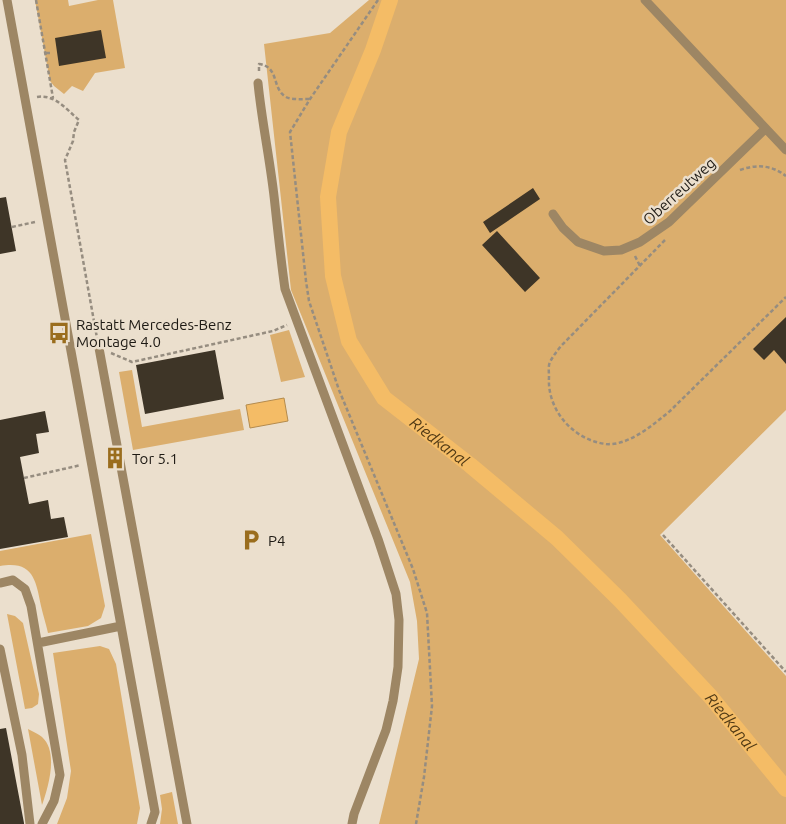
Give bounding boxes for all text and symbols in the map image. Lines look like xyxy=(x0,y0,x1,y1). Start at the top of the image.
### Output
street label: Oberreutweg xyxy=(639,154,719,228)
place label: Rastatt Mercedes-Benz Montage 4.0 xyxy=(76,316,232,350)
bus stop icon: Rastatt Mercedes-Benz Montage 4.0 xyxy=(46,320,72,346)
water label: Riedkanal xyxy=(407,413,473,470)
building icon: Tor 5.1 xyxy=(102,445,128,471)
place label: Tor 5.1 xyxy=(132,450,178,467)
parking icon: P4 xyxy=(238,527,264,553)
place label: P4 xyxy=(268,532,285,549)
water label: Riedkanal xyxy=(702,689,760,754)

